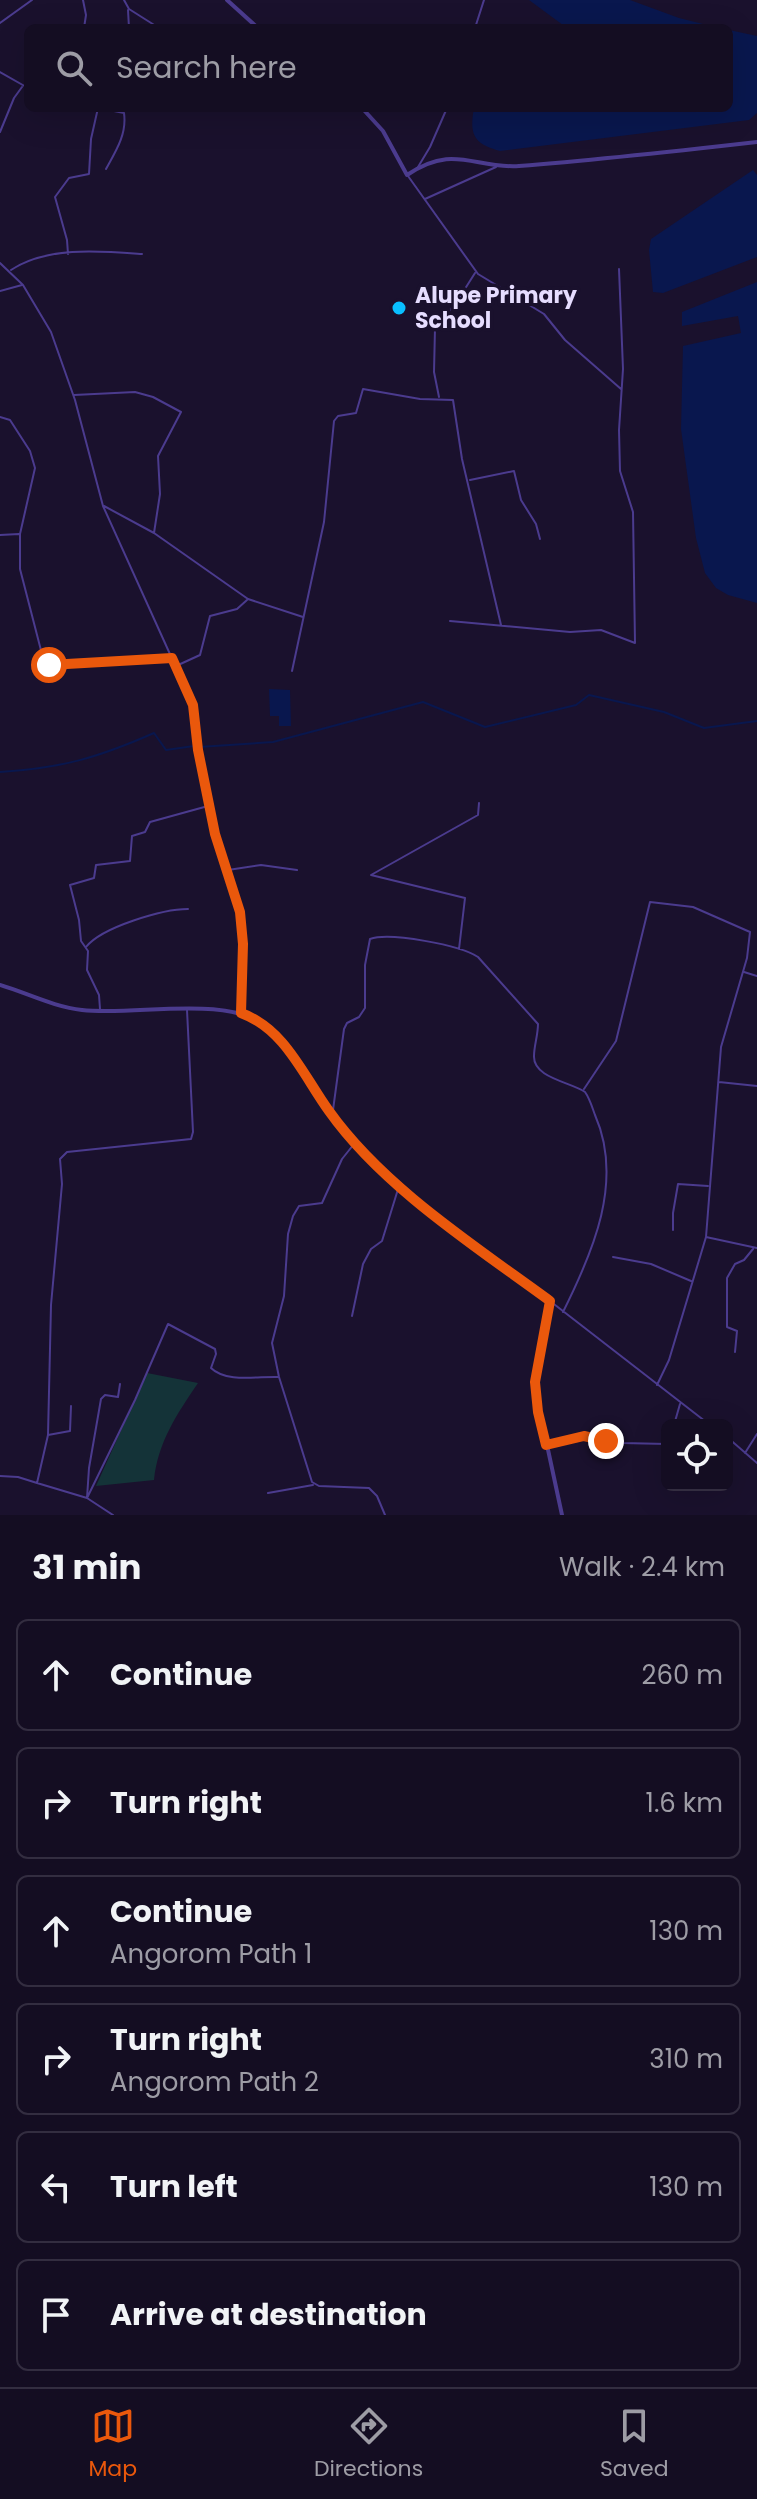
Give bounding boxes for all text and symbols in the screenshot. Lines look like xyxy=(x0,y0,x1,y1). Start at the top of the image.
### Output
search box xyxy=(24,24,733,112)
icon: search xyxy=(52,46,96,90)
text: Search here xyxy=(116,46,297,89)
place label: Alupe Primary School xyxy=(415,280,577,336)
marker: Alupe Primary School xyxy=(390,299,408,317)
route start xyxy=(31,647,67,683)
map controls xyxy=(661,1419,733,1491)
button: locate xyxy=(661,1419,733,1491)
route end xyxy=(588,1423,624,1459)
text: 31 min xyxy=(32,1543,142,1591)
text: Walk · 2.4 km xyxy=(559,1549,725,1585)
icon: ahead xyxy=(34,1653,78,1697)
text: Continue xyxy=(110,1653,252,1696)
text: 260 m xyxy=(641,1657,723,1693)
icon: right xyxy=(34,1781,78,1825)
text: Turn right xyxy=(110,1781,262,1824)
text: 1.6 km xyxy=(646,1785,723,1821)
text: Continue xyxy=(110,1890,252,1933)
icon: ahead xyxy=(34,1909,78,1953)
text: 130 m xyxy=(649,1913,723,1949)
text: Angorom Path 1 xyxy=(110,1936,312,1972)
text: Turn right xyxy=(110,2018,262,2061)
icon: right xyxy=(34,2037,78,2081)
text: 310 m xyxy=(649,2041,723,2077)
text: Angorom Path 2 xyxy=(110,2064,319,2100)
icon: left xyxy=(34,2165,78,2209)
text: Turn left xyxy=(110,2165,238,2208)
text: 130 m xyxy=(649,2169,723,2205)
icon: arrive xyxy=(34,2293,78,2337)
text: Arrive at destination xyxy=(110,2293,427,2336)
tab: Map xyxy=(88,2404,137,2485)
tab: Directions xyxy=(314,2404,423,2485)
tab: Saved xyxy=(600,2404,669,2485)

